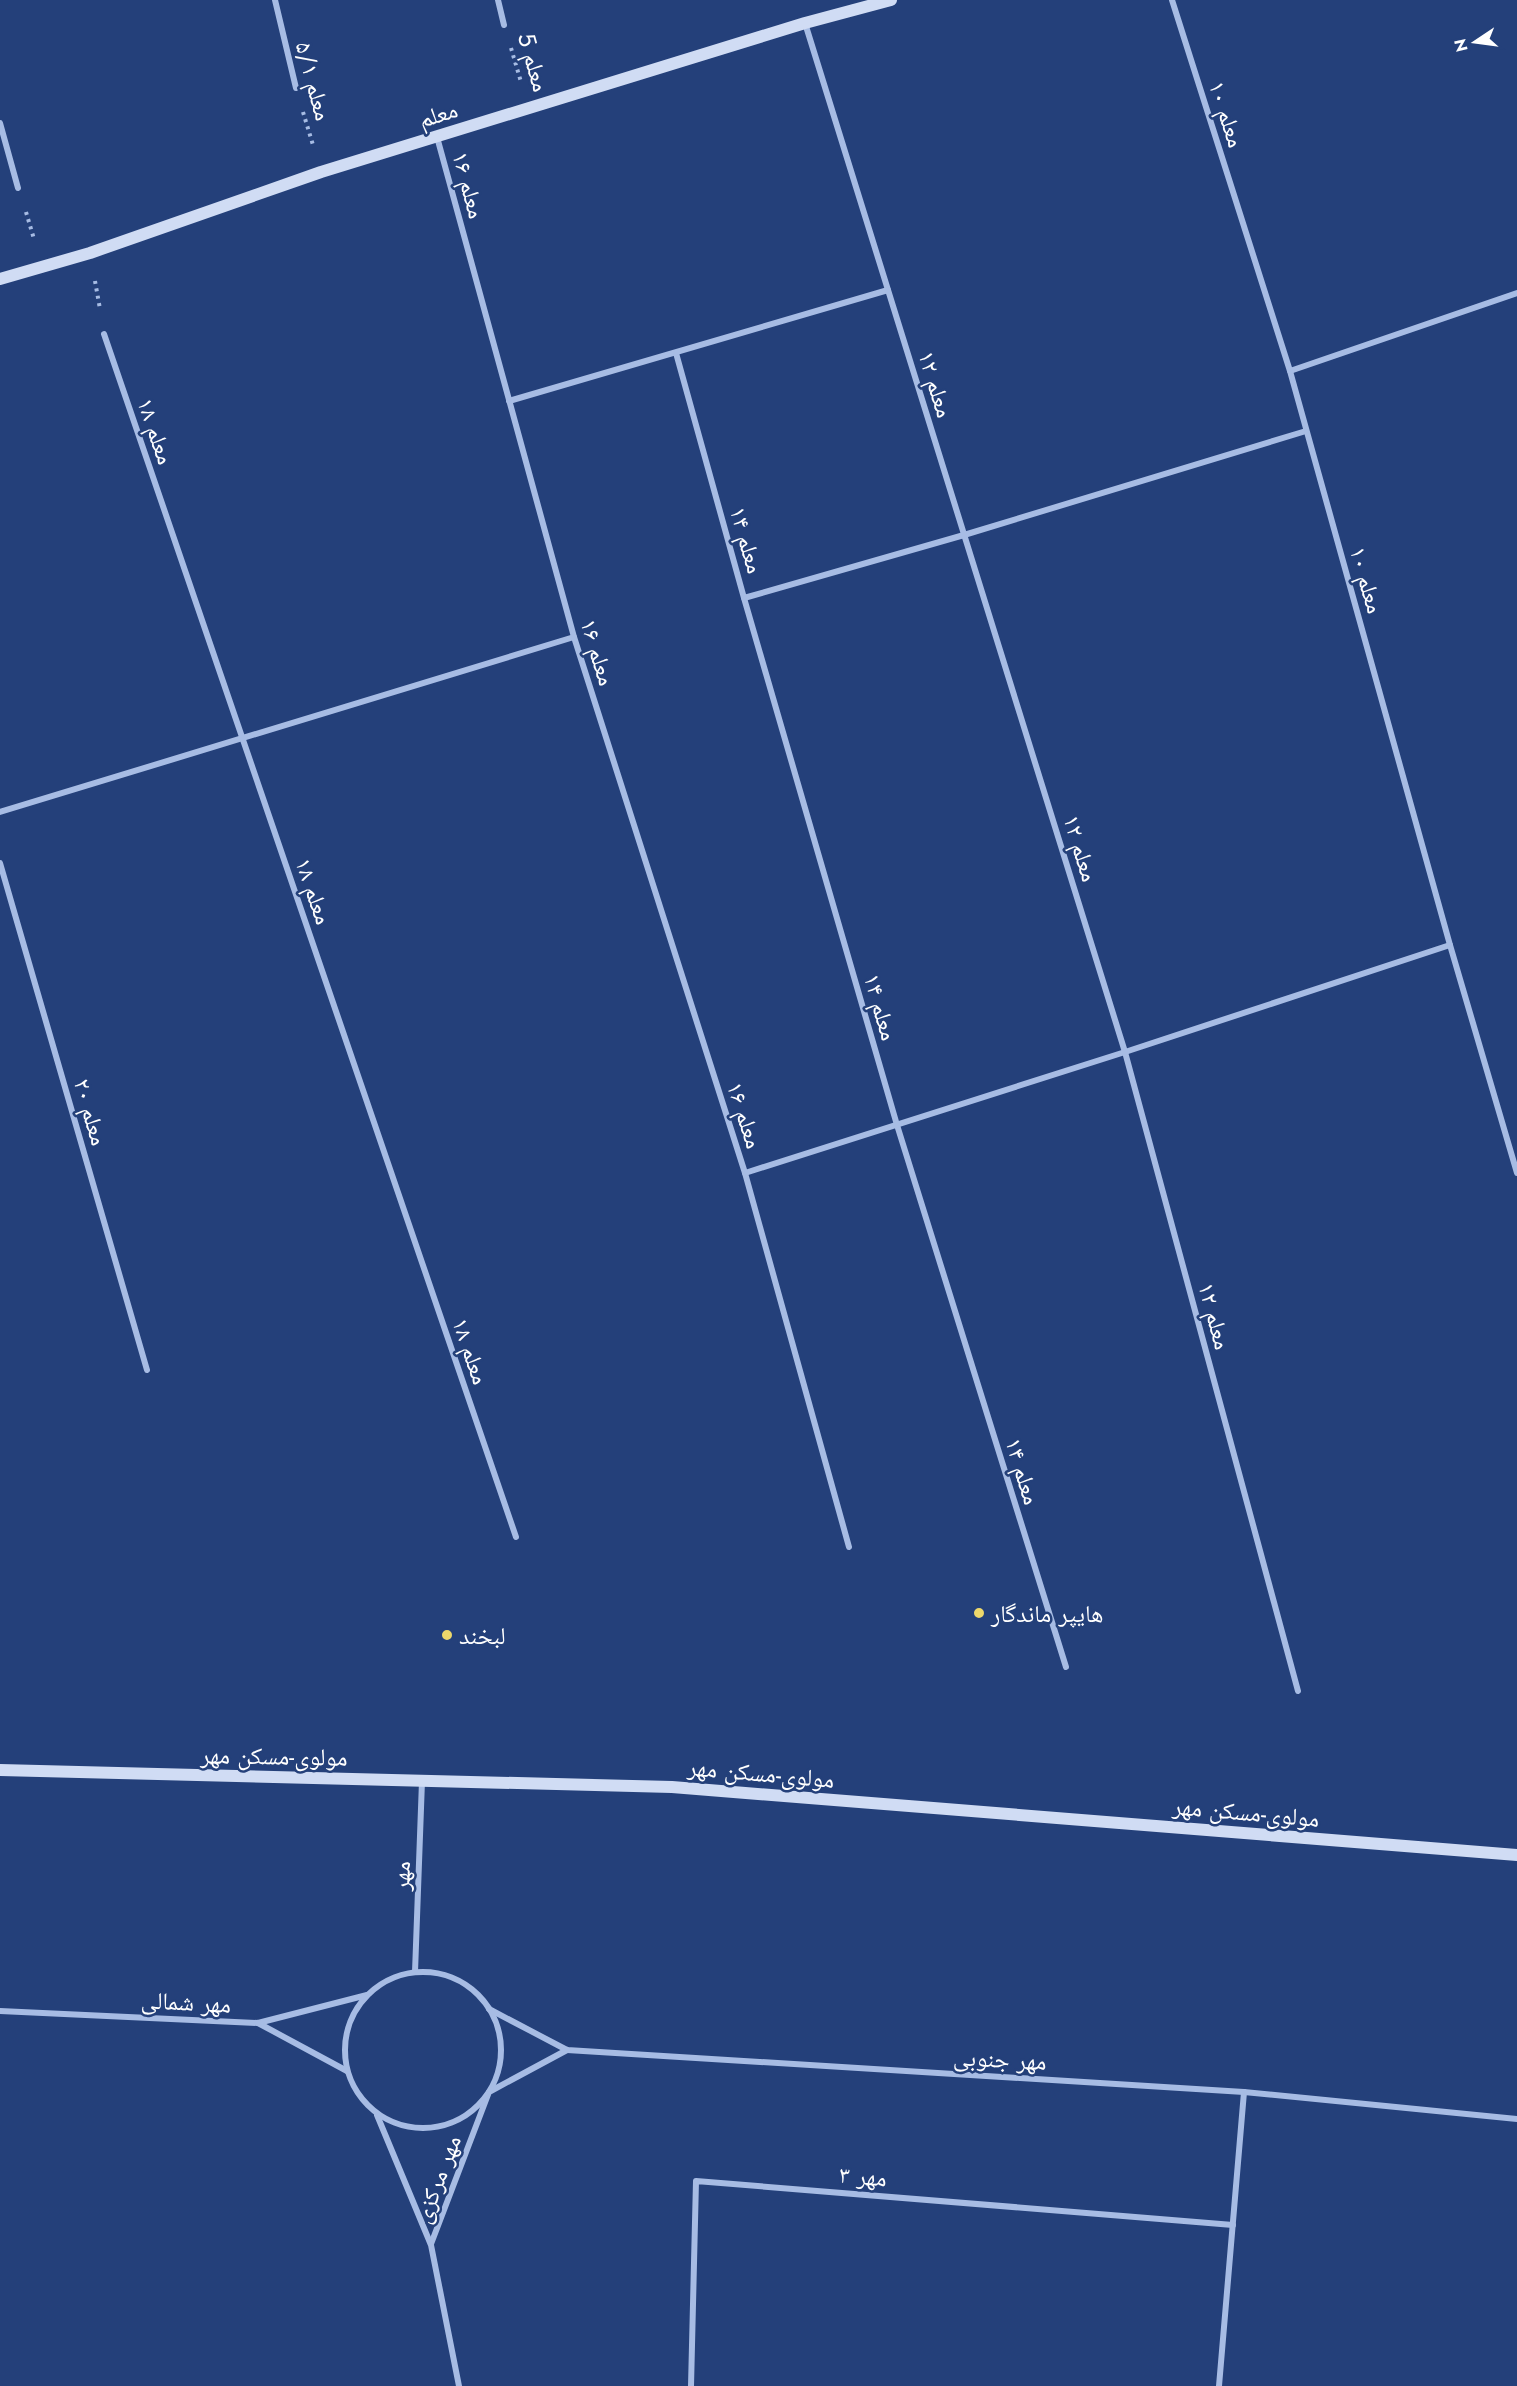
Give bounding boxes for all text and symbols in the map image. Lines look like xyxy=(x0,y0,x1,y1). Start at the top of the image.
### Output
north arrow xyxy=(1445,12,1505,72)
street label: معلم 5 xyxy=(509,28,559,96)
text: N xyxy=(1448,36,1474,54)
street label: معلم ۵/۱ xyxy=(287,38,341,124)
street label: معلم ۱۰ xyxy=(1200,76,1254,152)
street label: معلم xyxy=(414,91,462,137)
street label: معلم ۱۶ xyxy=(443,148,495,222)
street label: معلم ۱۲ xyxy=(909,346,963,422)
street label: معلم ۱۸ xyxy=(128,393,184,469)
street label: معلم ۱۴ xyxy=(721,502,773,578)
street label: معلم ۱۰ xyxy=(1341,542,1393,618)
street label: معلم ۱۶ xyxy=(571,614,625,690)
street label: معلم ۱۲ xyxy=(1054,810,1108,886)
street label: معلم ۱۸ xyxy=(286,853,342,929)
street label: معلم ۱۴ xyxy=(855,969,907,1045)
street label: معلم ۲۰ xyxy=(65,1074,117,1150)
street label: معلم ۱۶ xyxy=(718,1077,772,1153)
street label: معلم ۱۲ xyxy=(1189,1279,1241,1353)
street label: معلم ۱۸ xyxy=(443,1313,499,1389)
street label: معلم ۱۴ xyxy=(996,1433,1050,1509)
place label: هایپر ماندگار xyxy=(990,1596,1103,1631)
marker: هایپر ماندگار xyxy=(972,1606,986,1620)
place label: لبخند xyxy=(459,1618,505,1653)
marker: لبخند xyxy=(440,1628,454,1642)
street label: مولوی-مسکن مهر xyxy=(199,1737,348,1775)
street label: مولوی-مسکن مهر xyxy=(685,1749,836,1797)
street label: مولوی-مسکن مهر xyxy=(1170,1788,1321,1836)
street label: مهر xyxy=(383,1860,419,1892)
street label: مهر شمالی xyxy=(140,1982,232,2022)
street label: مهر جنوبی xyxy=(952,2039,1048,2079)
street label: مهر مرکزی xyxy=(404,2130,470,2228)
street label: مهر ۳ xyxy=(838,2156,888,2196)

